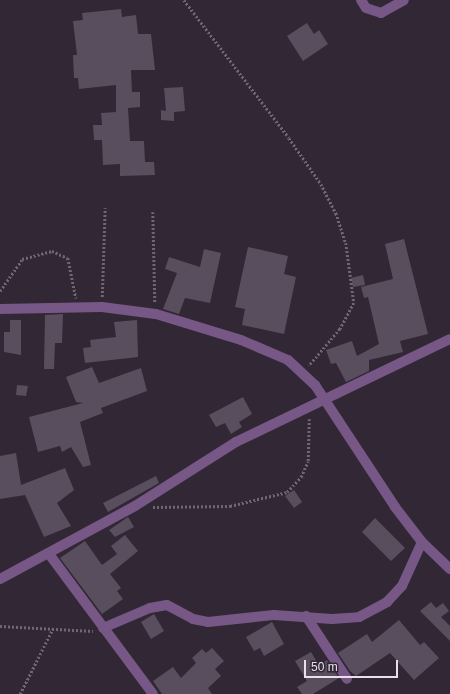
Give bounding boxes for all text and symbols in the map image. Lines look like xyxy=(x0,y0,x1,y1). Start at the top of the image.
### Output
scale bar xyxy=(306,652,400,678)
text: 50 m xyxy=(311,660,338,674)

